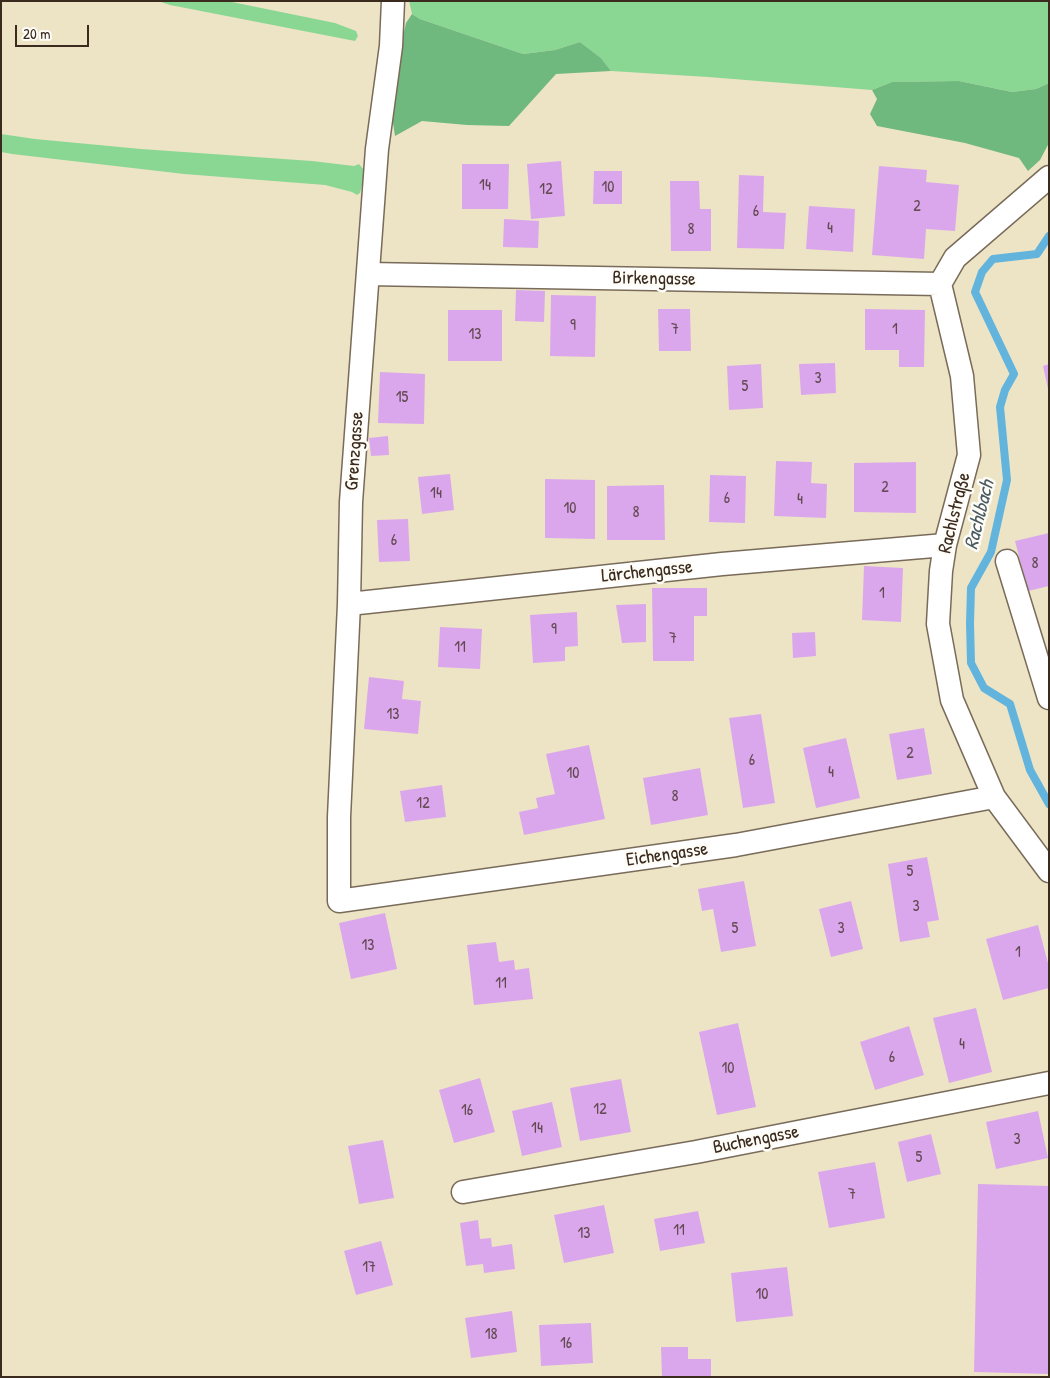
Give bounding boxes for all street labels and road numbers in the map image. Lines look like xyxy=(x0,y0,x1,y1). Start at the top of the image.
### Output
street label: Birkengasse xyxy=(612,267,696,291)
street label: Grenzgasse xyxy=(341,411,369,491)
street label: Rachlstraße xyxy=(934,470,976,556)
street label: Lärchengasse xyxy=(600,556,694,588)
street label: Eichengasse xyxy=(625,838,709,872)
street label: Buchengasse xyxy=(711,1121,801,1159)

